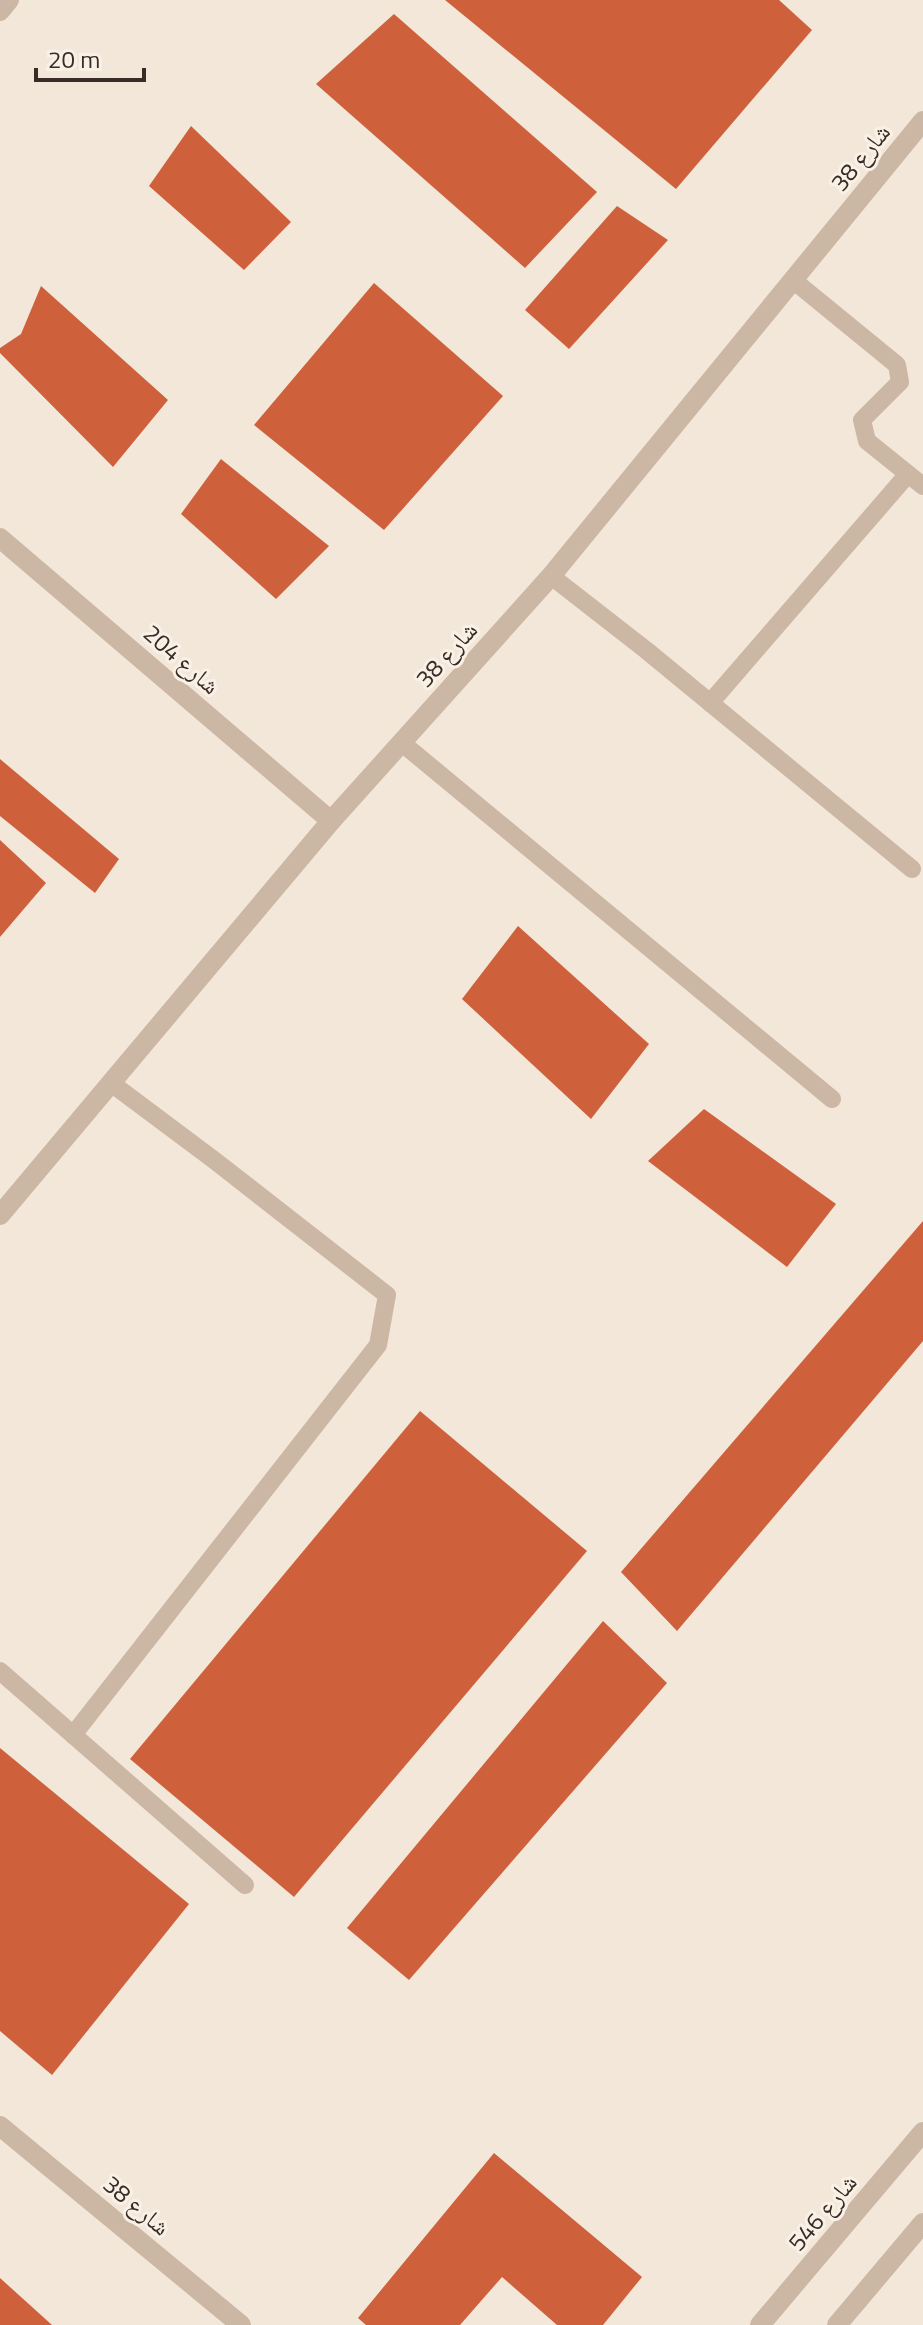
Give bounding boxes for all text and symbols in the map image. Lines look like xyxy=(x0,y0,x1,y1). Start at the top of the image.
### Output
scale bar xyxy=(36,32,144,82)
text: 20 m xyxy=(48,41,100,77)
street label: شارع 38 xyxy=(822,115,898,199)
street label: شارع 38 xyxy=(407,613,485,695)
street label: شارع 204 xyxy=(136,615,228,703)
street label: شارع 546 xyxy=(779,2165,865,2259)
street label: شارع 38 xyxy=(96,2166,178,2244)

